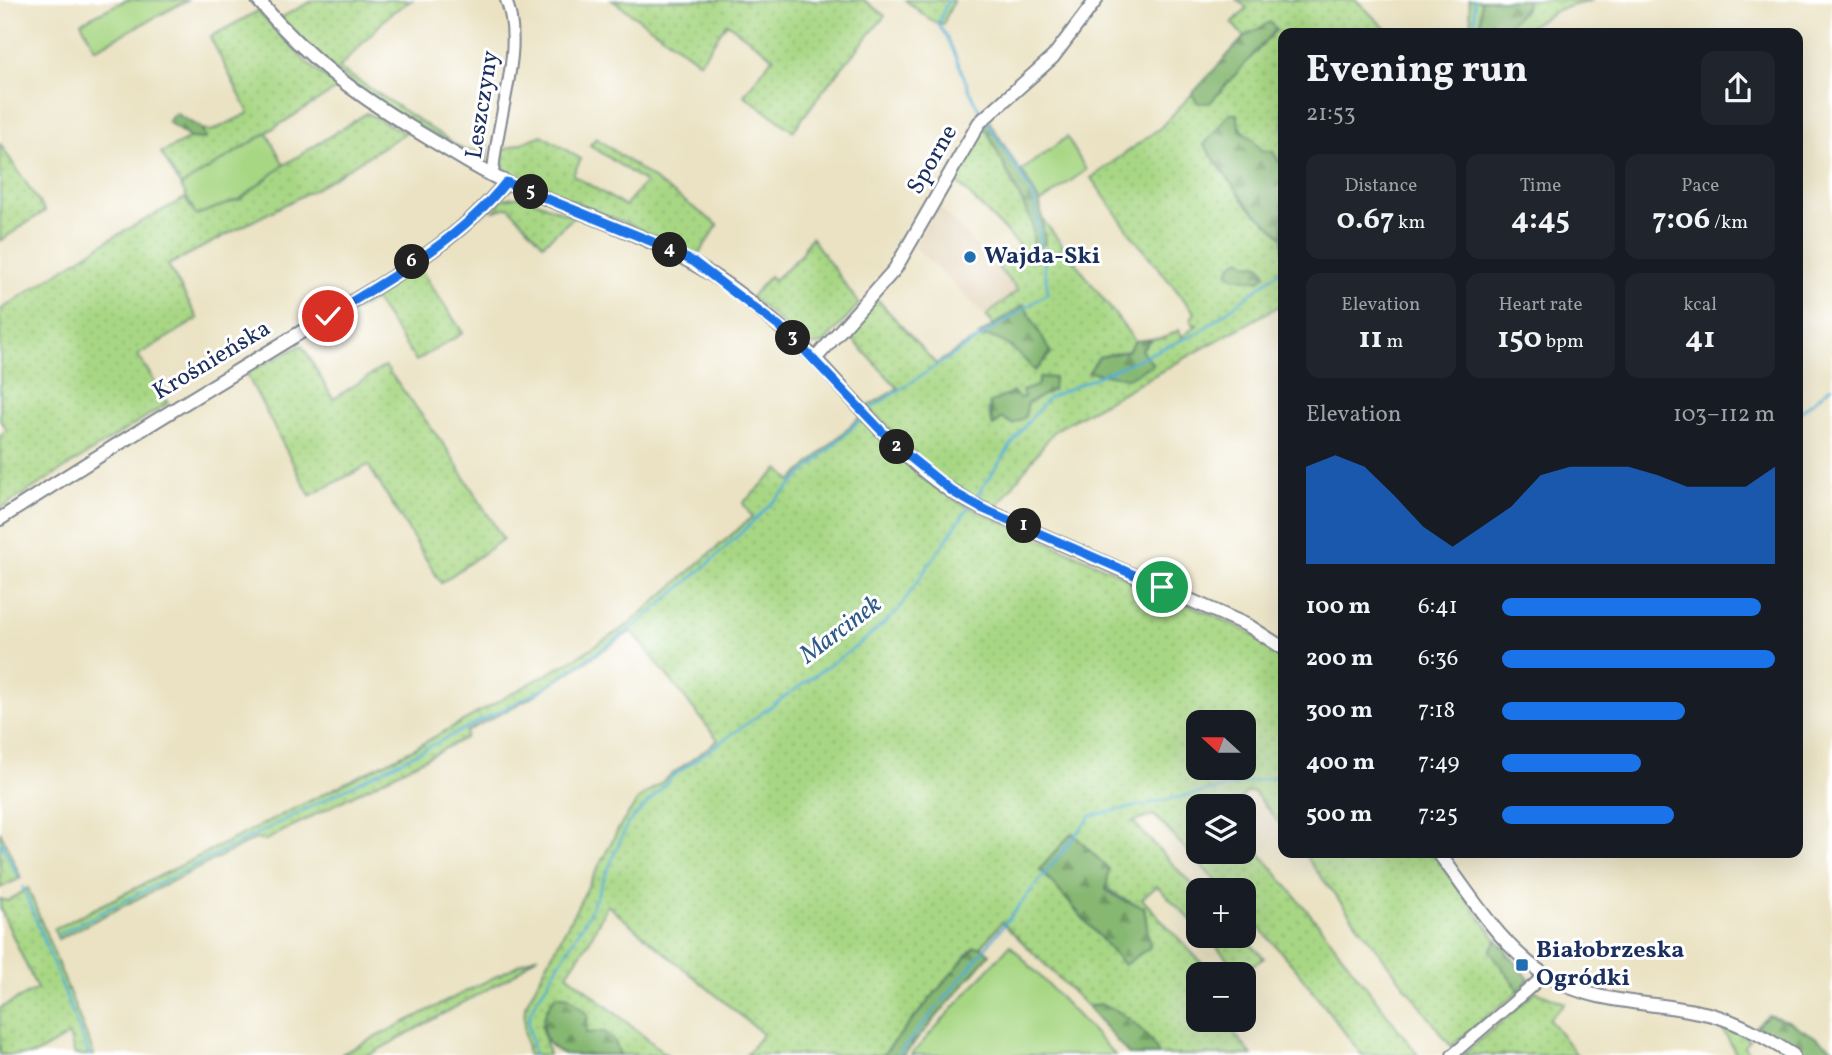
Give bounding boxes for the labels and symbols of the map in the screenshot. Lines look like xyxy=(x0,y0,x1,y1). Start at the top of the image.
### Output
street label: Leszczyny xyxy=(458,48,508,162)
street label: Sporne xyxy=(899,119,967,201)
pin: 5 xyxy=(514,174,548,210)
pin: 4 xyxy=(652,232,688,268)
place label: Wajda-Ski xyxy=(984,240,1100,274)
pin: 6 xyxy=(394,244,430,280)
marker: Wajda-Ski xyxy=(962,249,978,265)
pin xyxy=(298,286,358,346)
street label: Krośnieńska xyxy=(147,312,277,410)
pin: 3 xyxy=(776,320,810,356)
pin: 2 xyxy=(880,430,914,464)
pin: 1 xyxy=(1006,508,1042,544)
pin xyxy=(1132,557,1192,617)
water label: Marcinek xyxy=(792,587,890,673)
north arrow xyxy=(1186,710,1256,780)
place label: Białobrzeska Ogródki xyxy=(1536,934,1684,996)
marker: Białobrzeska Ogródki xyxy=(1514,957,1530,973)

